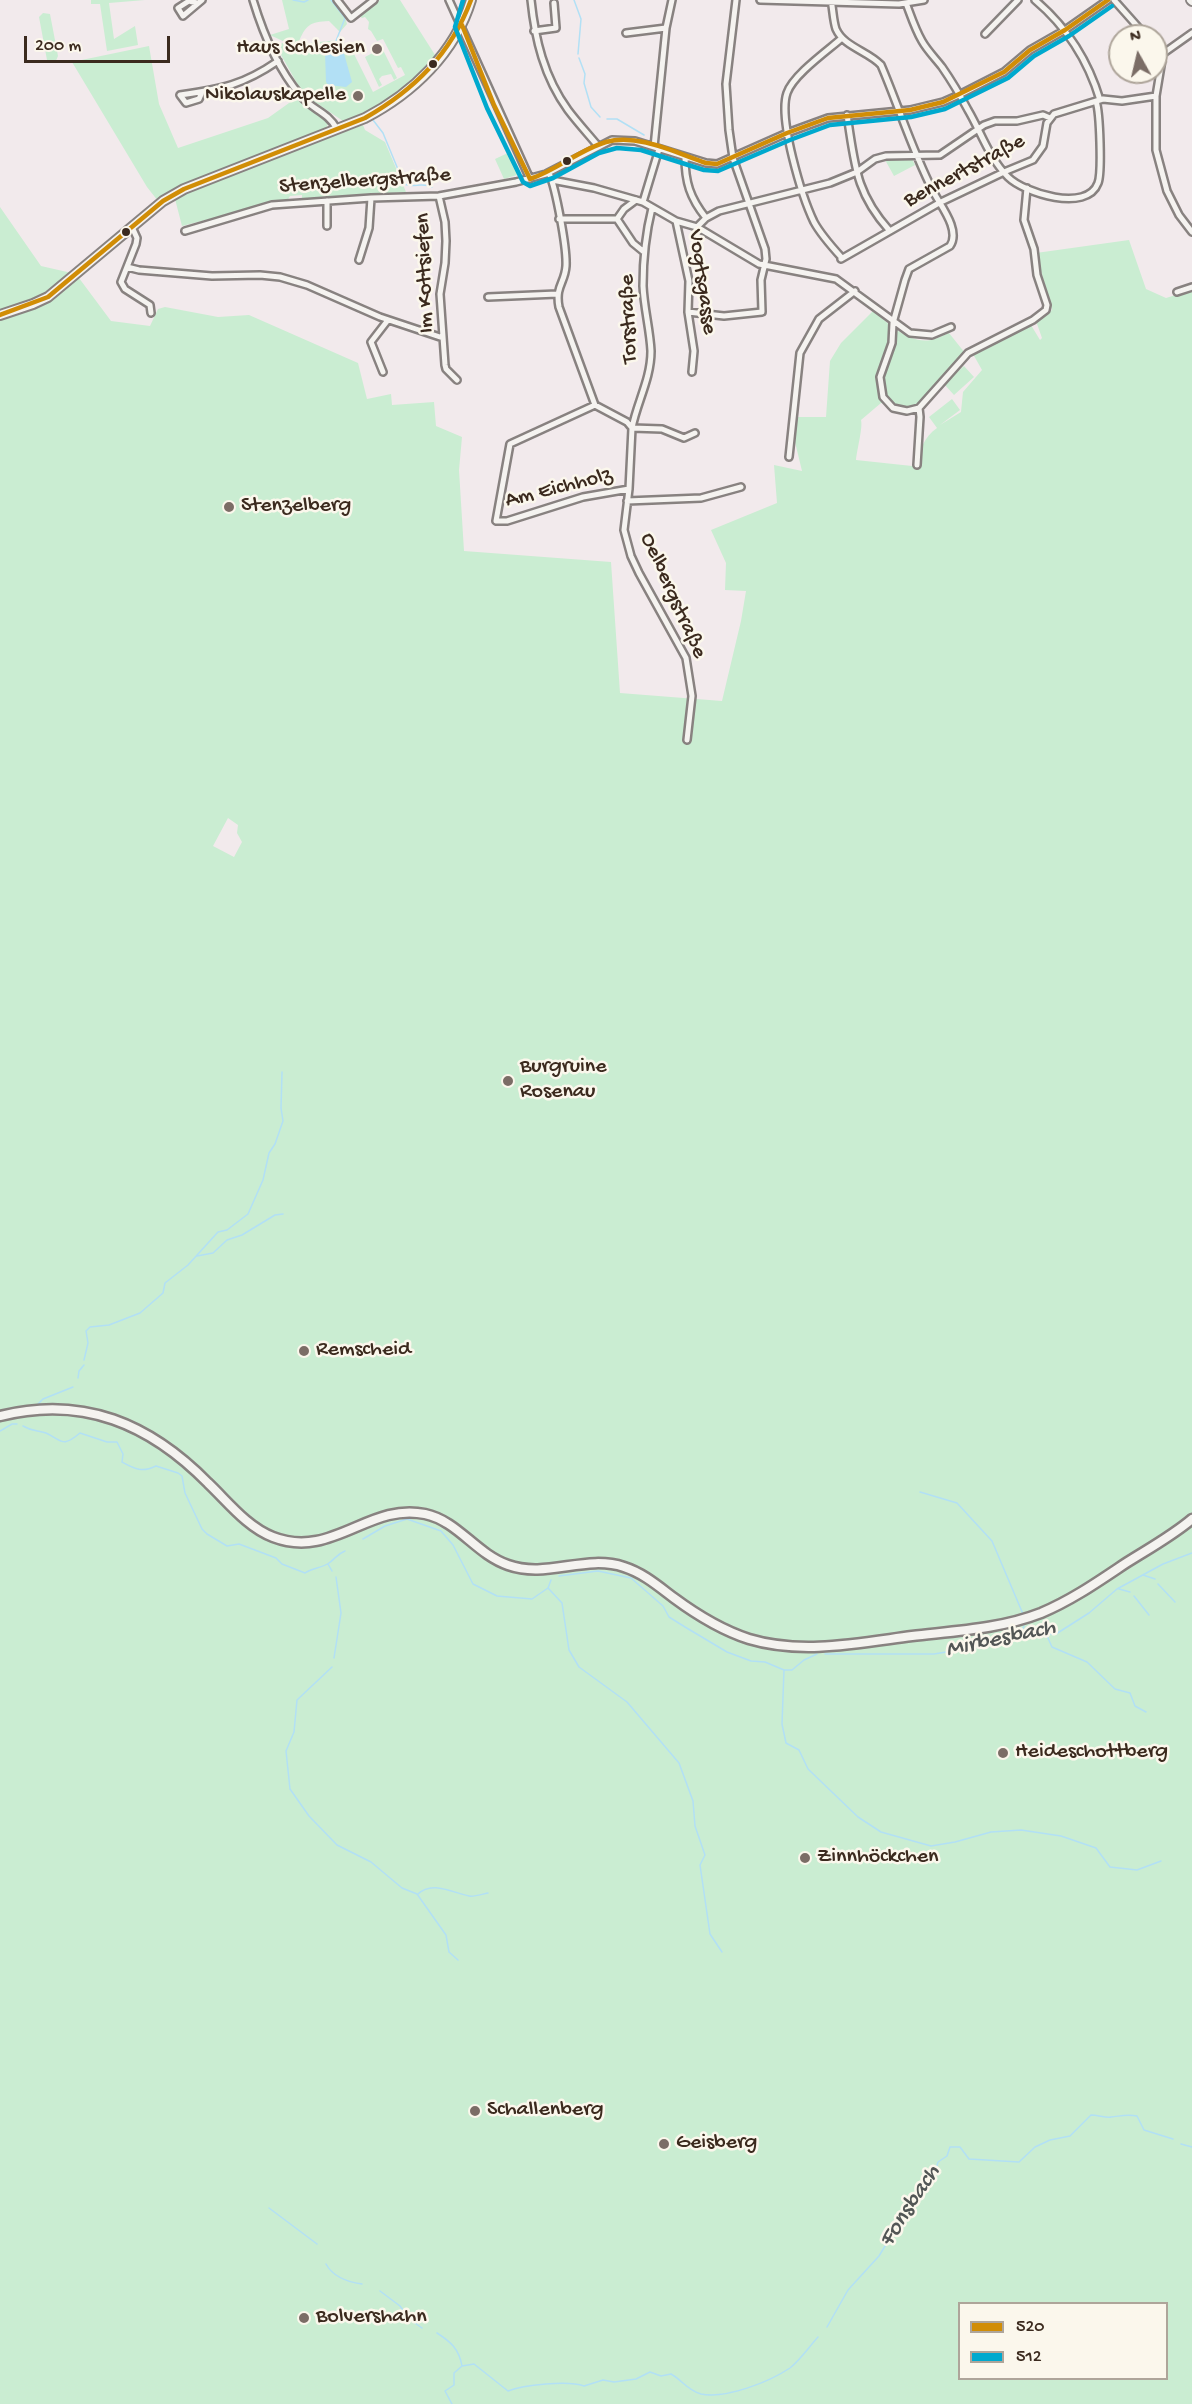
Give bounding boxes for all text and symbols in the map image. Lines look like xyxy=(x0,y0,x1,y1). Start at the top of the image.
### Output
scale bar xyxy=(27,24,172,62)
north arrow xyxy=(1108,24,1168,84)
text: N xyxy=(1129,28,1142,48)
text: 200 m xyxy=(35,36,81,57)
place label: Haus Schlesien xyxy=(236,36,365,62)
marker: Haus Schlesien xyxy=(370,42,384,56)
unlabelled marker xyxy=(427,58,439,70)
place label: Nikolauskapelle xyxy=(205,83,346,109)
marker: Nikolauskapelle xyxy=(351,89,365,103)
street label: Bennertstraße xyxy=(900,129,1030,215)
unlabelled marker xyxy=(561,155,573,167)
street label: Stenzelbergstraße xyxy=(278,163,452,201)
street label: Im Kottsiefen xyxy=(411,212,441,334)
unlabelled marker xyxy=(120,226,132,238)
street label: Vogtsgasse xyxy=(681,228,721,336)
street label: Torstraße xyxy=(615,274,645,364)
street label: Am Eichholz xyxy=(503,463,615,515)
place label: Stenzelberg xyxy=(241,494,351,520)
marker: Stenzelberg xyxy=(222,500,236,514)
street label: Oelbergstraße xyxy=(633,529,711,663)
place label: Burgruine Rosenau xyxy=(520,1055,607,1106)
marker: Burgruine Rosenau xyxy=(501,1074,515,1088)
place label: Remscheid xyxy=(316,1338,411,1364)
marker: Remscheid xyxy=(297,1344,311,1358)
water label: Mirbesbach xyxy=(944,1614,1058,1666)
place label: Heideschottberg xyxy=(1015,1740,1168,1766)
marker: Heideschottberg xyxy=(996,1746,1010,1760)
place label: Zinnhöckchen xyxy=(817,1845,939,1871)
marker: Zinnhöckchen xyxy=(798,1851,812,1865)
place label: Schallenberg xyxy=(487,2098,603,2124)
marker: Schallenberg xyxy=(468,2104,482,2118)
place label: Geisberg xyxy=(676,2131,757,2157)
marker: Geisberg xyxy=(657,2137,671,2151)
water label: Fonsbach xyxy=(874,2161,948,2253)
legend xyxy=(958,2302,1168,2380)
place label: Bolvershahn xyxy=(316,2305,427,2331)
marker: Bolvershahn xyxy=(297,2311,311,2325)
text: 520 xyxy=(1016,2317,1045,2338)
text: 512 xyxy=(1016,2347,1042,2368)

